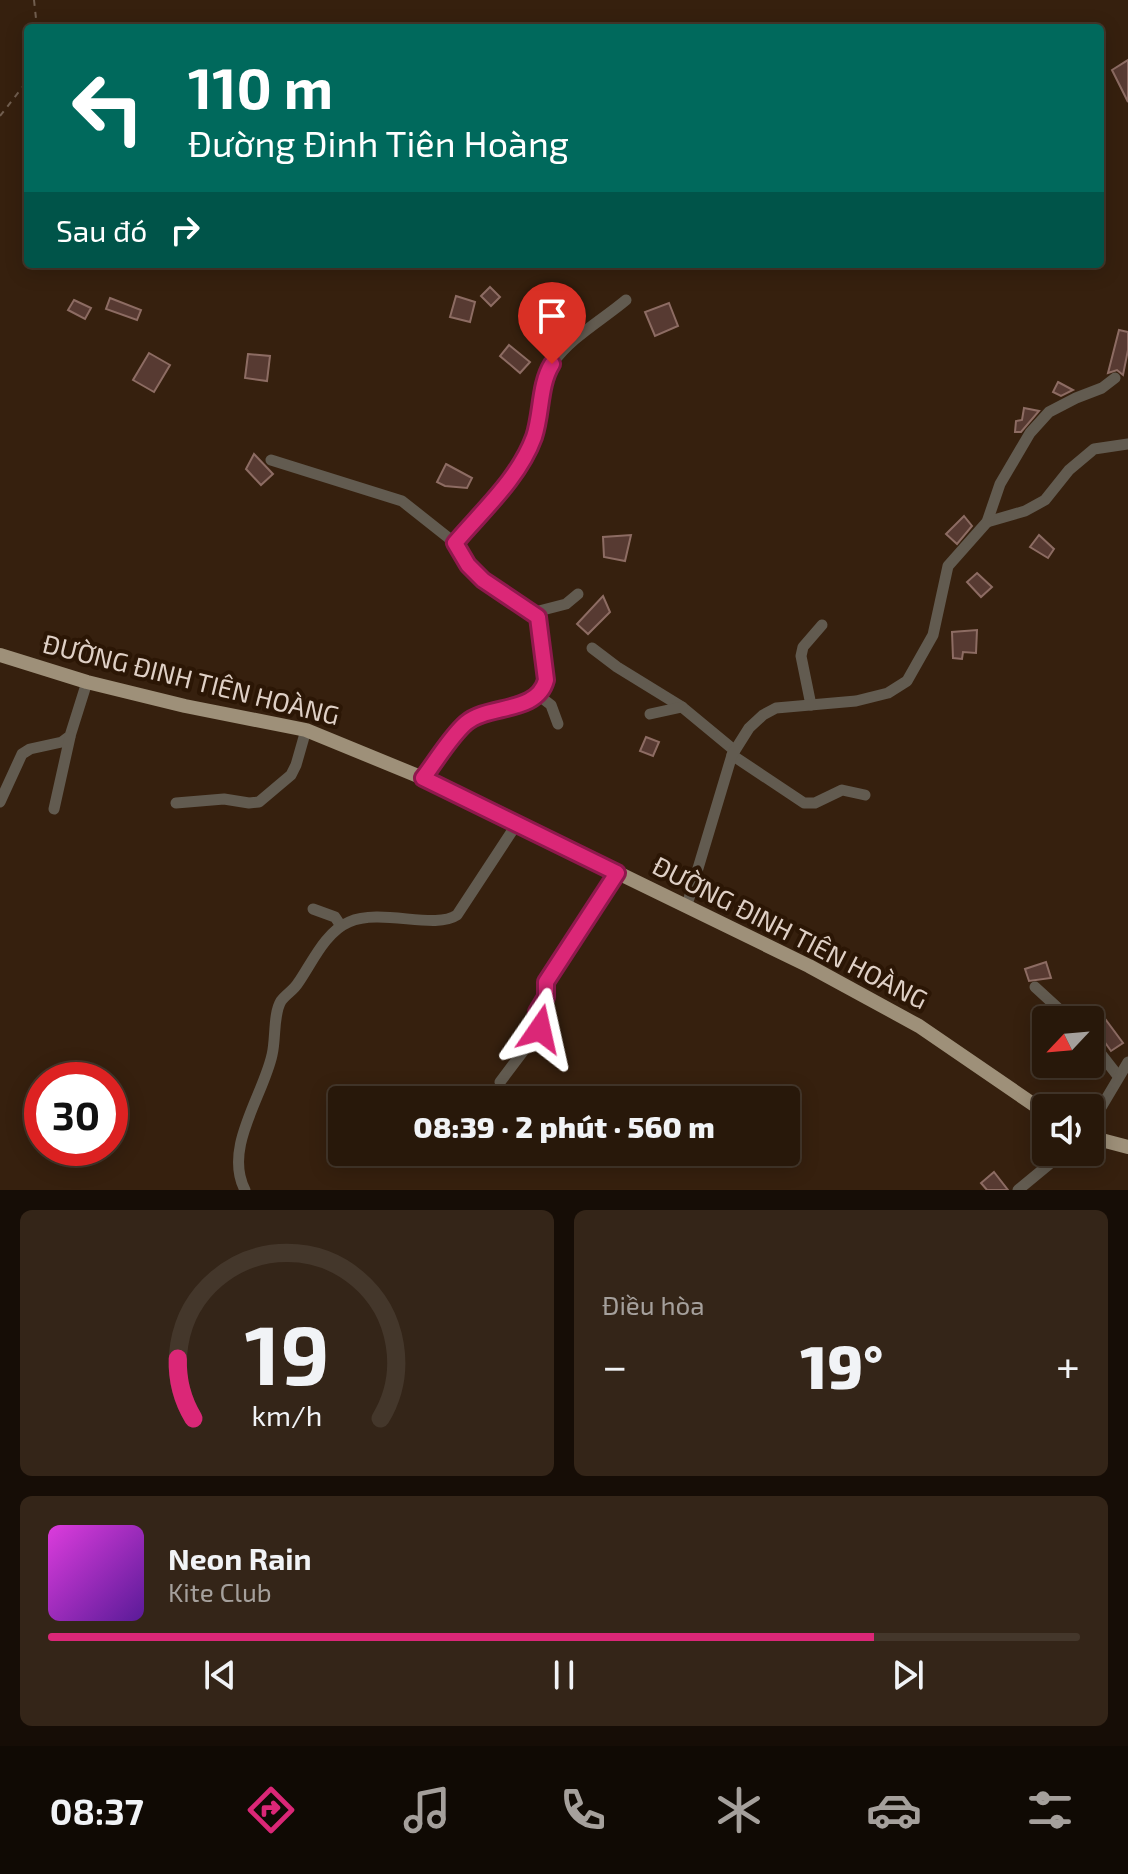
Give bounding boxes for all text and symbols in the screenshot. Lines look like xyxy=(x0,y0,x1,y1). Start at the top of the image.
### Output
text: 110 m xyxy=(188,53,333,120)
icon: left xyxy=(56,56,160,160)
text: Đường Đinh Tiên Hoàng xyxy=(188,121,569,164)
icon: right xyxy=(163,208,207,252)
text: Sau đó xyxy=(56,212,147,248)
pin xyxy=(518,282,586,364)
icon: arrive xyxy=(530,294,574,338)
street label: ĐƯỜNG ĐINH TIÊN HOÀNG xyxy=(40,627,343,730)
street label: ĐƯỜNG ĐINH TIÊN HOÀNG xyxy=(648,849,933,1015)
position arrow xyxy=(498,987,582,1071)
north arrow xyxy=(1032,1006,1104,1078)
map controls xyxy=(1032,1006,1104,1166)
speed limit sign: 30 xyxy=(24,1062,128,1166)
button: sound xyxy=(1032,1094,1104,1166)
text: 08:39 · 2 phút · 560 m xyxy=(413,1108,715,1144)
text: Điều hòa xyxy=(602,1289,705,1320)
text: 19 xyxy=(244,1302,330,1402)
text: 19° xyxy=(800,1329,883,1401)
text: − xyxy=(602,1338,628,1391)
text: + xyxy=(1056,1338,1080,1391)
text: km/h xyxy=(252,1397,322,1432)
text: Neon Rain xyxy=(168,1540,312,1576)
text: Kite Club xyxy=(168,1576,272,1607)
icon: previous xyxy=(198,1653,242,1697)
icon: pause xyxy=(542,1653,586,1697)
icon: next xyxy=(886,1653,930,1697)
icon: directions xyxy=(243,1782,299,1838)
icon: music xyxy=(399,1782,455,1838)
icon: phone xyxy=(555,1782,611,1838)
icon: climate xyxy=(711,1782,767,1838)
icon: car xyxy=(866,1782,922,1838)
icon: filters xyxy=(1022,1782,1078,1838)
text: 08:37 xyxy=(50,1789,144,1832)

